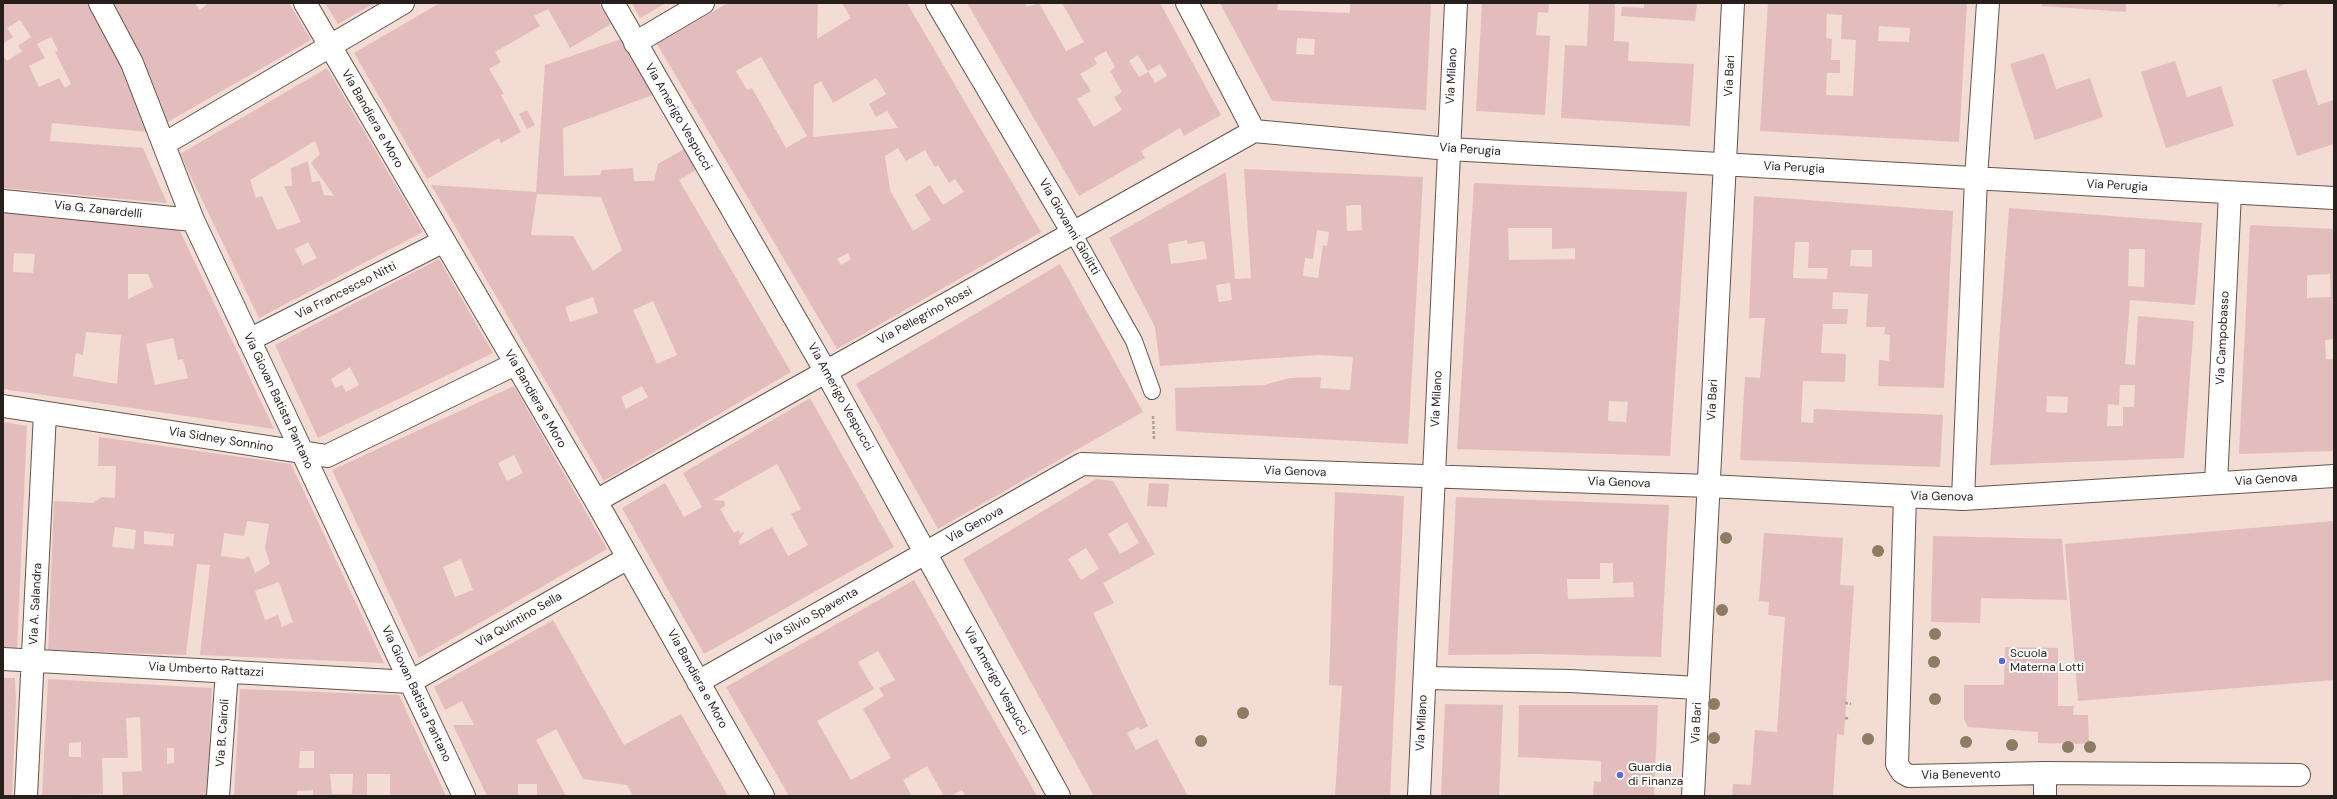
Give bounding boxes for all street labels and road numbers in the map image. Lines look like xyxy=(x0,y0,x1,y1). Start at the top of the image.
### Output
street label: Via Milano xyxy=(1443,47,1461,105)
street label: Via Bari xyxy=(1722,55,1738,97)
street label: Via Amerigo Vespucci xyxy=(641,61,715,173)
street label: Via Bandiera e Moro xyxy=(338,67,406,171)
street label: Via Perugia xyxy=(1439,141,1501,159)
street label: Via Perugia xyxy=(1763,159,1825,177)
street label: Via Giovanni Giolitti xyxy=(1036,176,1102,278)
street label: Via Perugia xyxy=(2086,177,2148,195)
street label: Via G. Zanardelli xyxy=(53,198,143,222)
street label: Via Francescso Nitti xyxy=(293,259,399,323)
street label: Via Pellegrino Rossi xyxy=(875,284,975,348)
street label: Via Campobasso xyxy=(2213,291,2233,385)
street label: Via Giovan Batista Pantano xyxy=(240,331,316,471)
street label: Via Amerigo Vespucci xyxy=(804,340,876,454)
street label: Via Bandiera e Moro xyxy=(501,347,569,451)
street label: Via Milano xyxy=(1428,370,1446,428)
street label: Via Bari xyxy=(1705,379,1721,421)
street label: Via Sidney Sonnino xyxy=(167,425,275,455)
street label: Via Genova xyxy=(1263,464,1327,480)
street label: Via Genova xyxy=(2234,471,2298,489)
street label: Via Genova xyxy=(1587,475,1651,491)
street label: Via Genova xyxy=(1910,489,1974,505)
street label: Via Genova xyxy=(944,503,1006,547)
street label: Via A. Salandra xyxy=(27,563,45,645)
street label: Via Silvio Spaventa xyxy=(763,585,861,649)
street label: Via Quintino Sella xyxy=(473,590,565,650)
street label: Via Giovan Batista Pantano xyxy=(378,624,454,764)
street label: Via Amerigo Vespucci xyxy=(960,624,1032,738)
street label: Via Bandiera e Moro xyxy=(664,627,730,731)
street label: Via Umberto Rattazzi xyxy=(148,660,264,680)
street label: Via Milano xyxy=(1413,694,1431,752)
street label: Via B. Cairoli xyxy=(213,698,233,768)
street label: Via Bari xyxy=(1689,702,1705,744)
street label: Via Benevento xyxy=(1921,767,2001,783)

